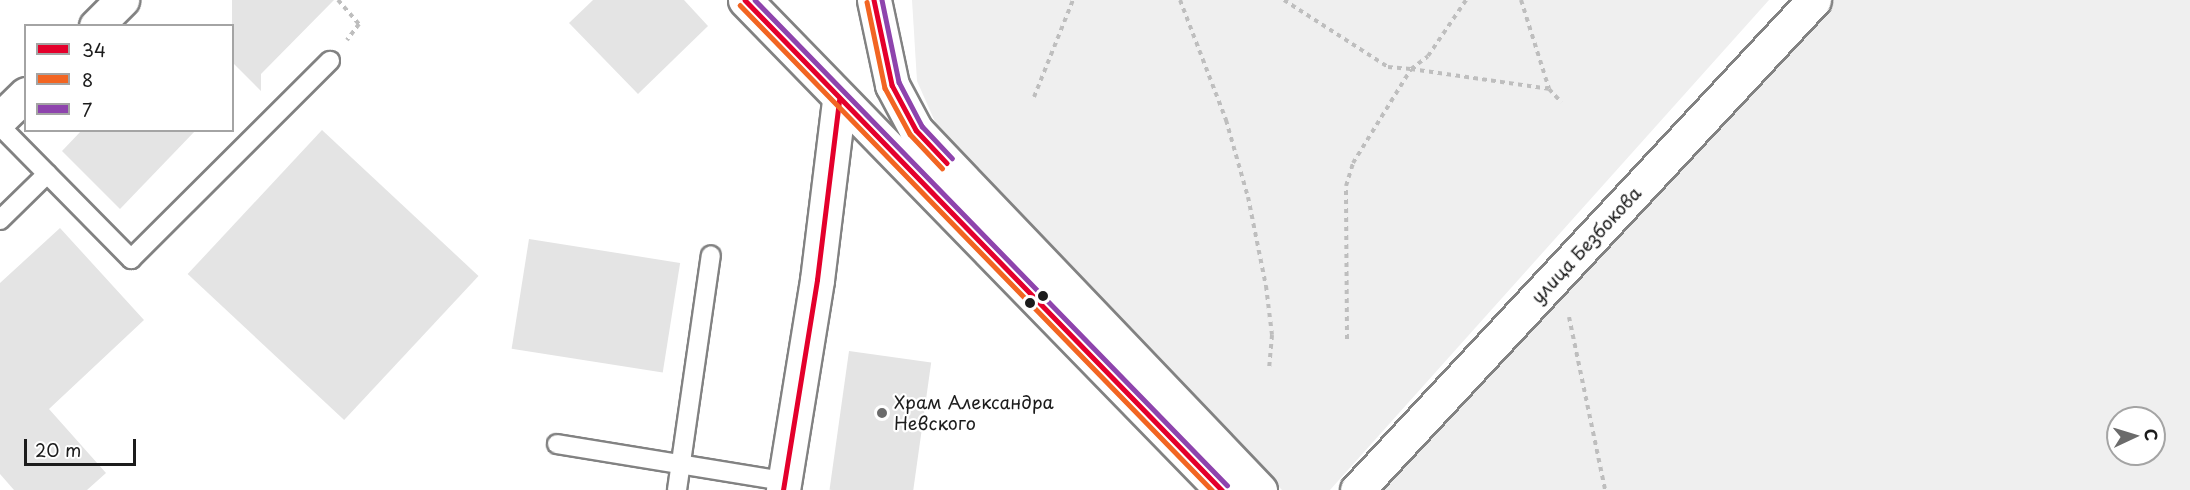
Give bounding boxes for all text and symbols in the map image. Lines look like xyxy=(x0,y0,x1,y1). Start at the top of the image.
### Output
legend xyxy=(24,24,234,132)
text: 34 xyxy=(82,36,106,63)
text: 8 xyxy=(82,66,93,93)
text: 7 xyxy=(82,96,92,123)
street label: улица Безбокова xyxy=(1526,182,1646,308)
unlabelled marker xyxy=(1037,290,1049,302)
unlabelled marker xyxy=(1024,297,1036,309)
place label: Храм Александра Невского xyxy=(894,392,1054,434)
marker: Храм Александра Невского xyxy=(875,406,889,420)
north arrow xyxy=(2106,406,2166,466)
scale bar xyxy=(27,427,140,465)
text: С xyxy=(2140,428,2164,442)
text: 20 m xyxy=(35,436,81,463)

